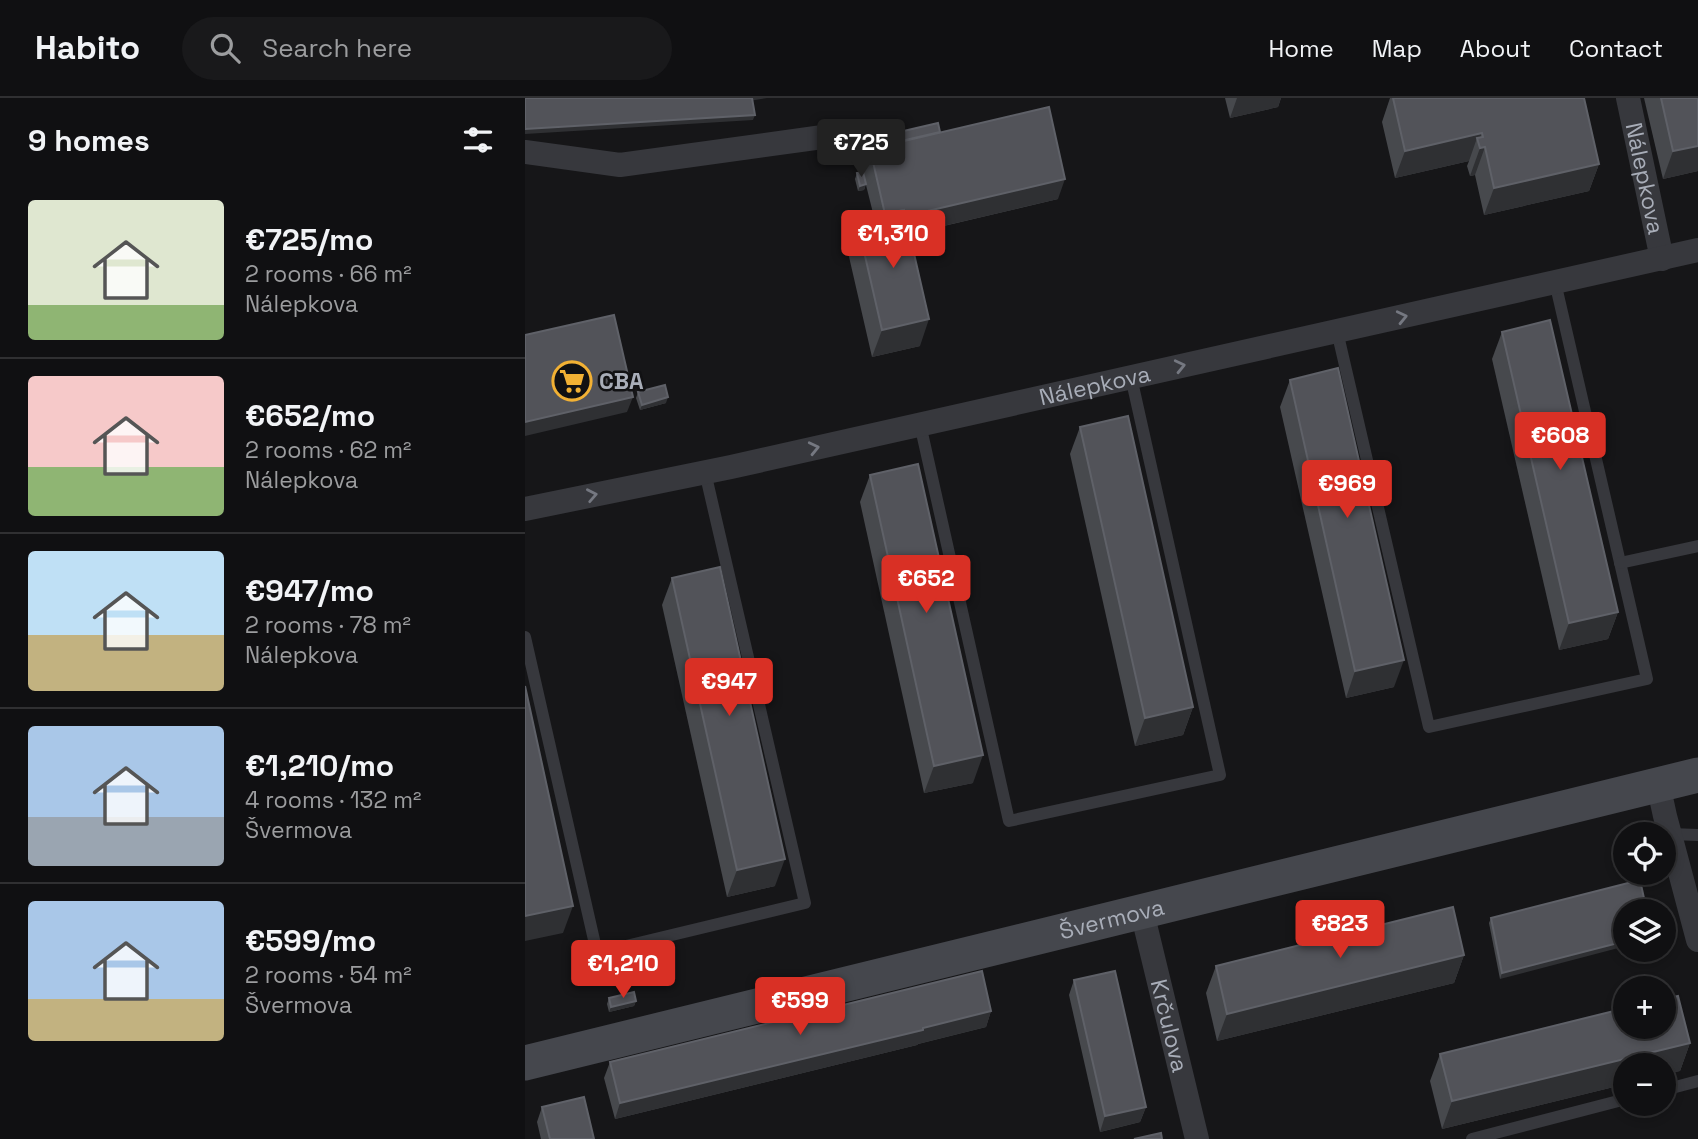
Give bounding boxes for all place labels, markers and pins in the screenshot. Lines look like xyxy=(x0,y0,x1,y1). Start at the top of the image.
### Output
pin: €725 xyxy=(820,120,902,179)
pin: €1,310 xyxy=(836,211,950,270)
supermarket icon: CBA xyxy=(551,360,593,402)
place label: CBA xyxy=(599,366,644,396)
pin: €608 xyxy=(1519,412,1601,472)
pin: €969 xyxy=(1306,460,1388,520)
pin: €652 xyxy=(885,556,967,615)
pin: €947 xyxy=(688,658,770,718)
pin: €823 xyxy=(1299,900,1381,960)
pin: €1,210 xyxy=(566,940,680,1000)
pin: €599 xyxy=(759,978,841,1037)

